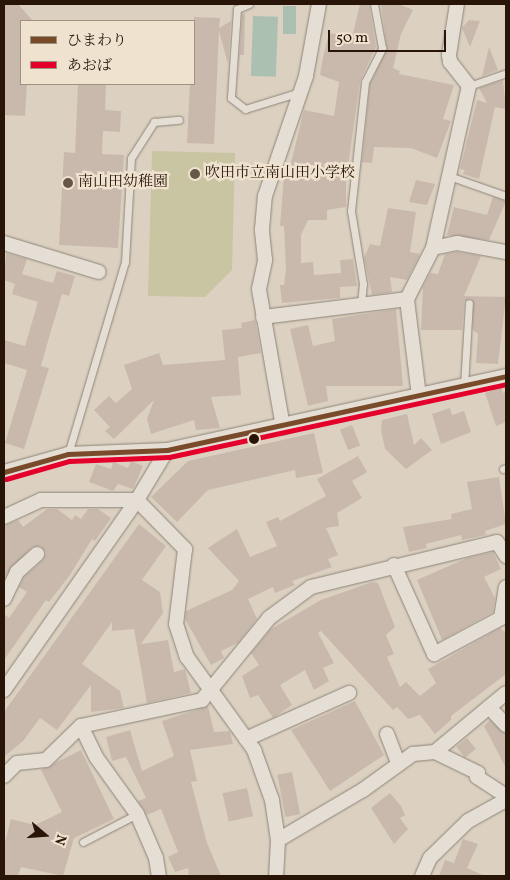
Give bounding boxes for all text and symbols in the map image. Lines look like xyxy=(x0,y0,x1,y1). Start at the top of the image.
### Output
legend xyxy=(20,20,195,85)
scale bar xyxy=(330,20,448,52)
text: 50 m xyxy=(336,28,368,49)
text: ひまわり xyxy=(67,31,127,52)
text: あおば xyxy=(67,56,112,77)
place label: 吹田市立南山田小学校 xyxy=(205,165,355,183)
marker: 吹田市立南山田小学校 xyxy=(189,168,201,180)
place label: 南山田幼稚園 xyxy=(78,174,168,192)
marker: 南山田幼稚園 xyxy=(62,177,74,189)
unlabelled marker xyxy=(249,434,259,444)
north arrow xyxy=(20,810,70,860)
text: N xyxy=(49,832,70,848)

